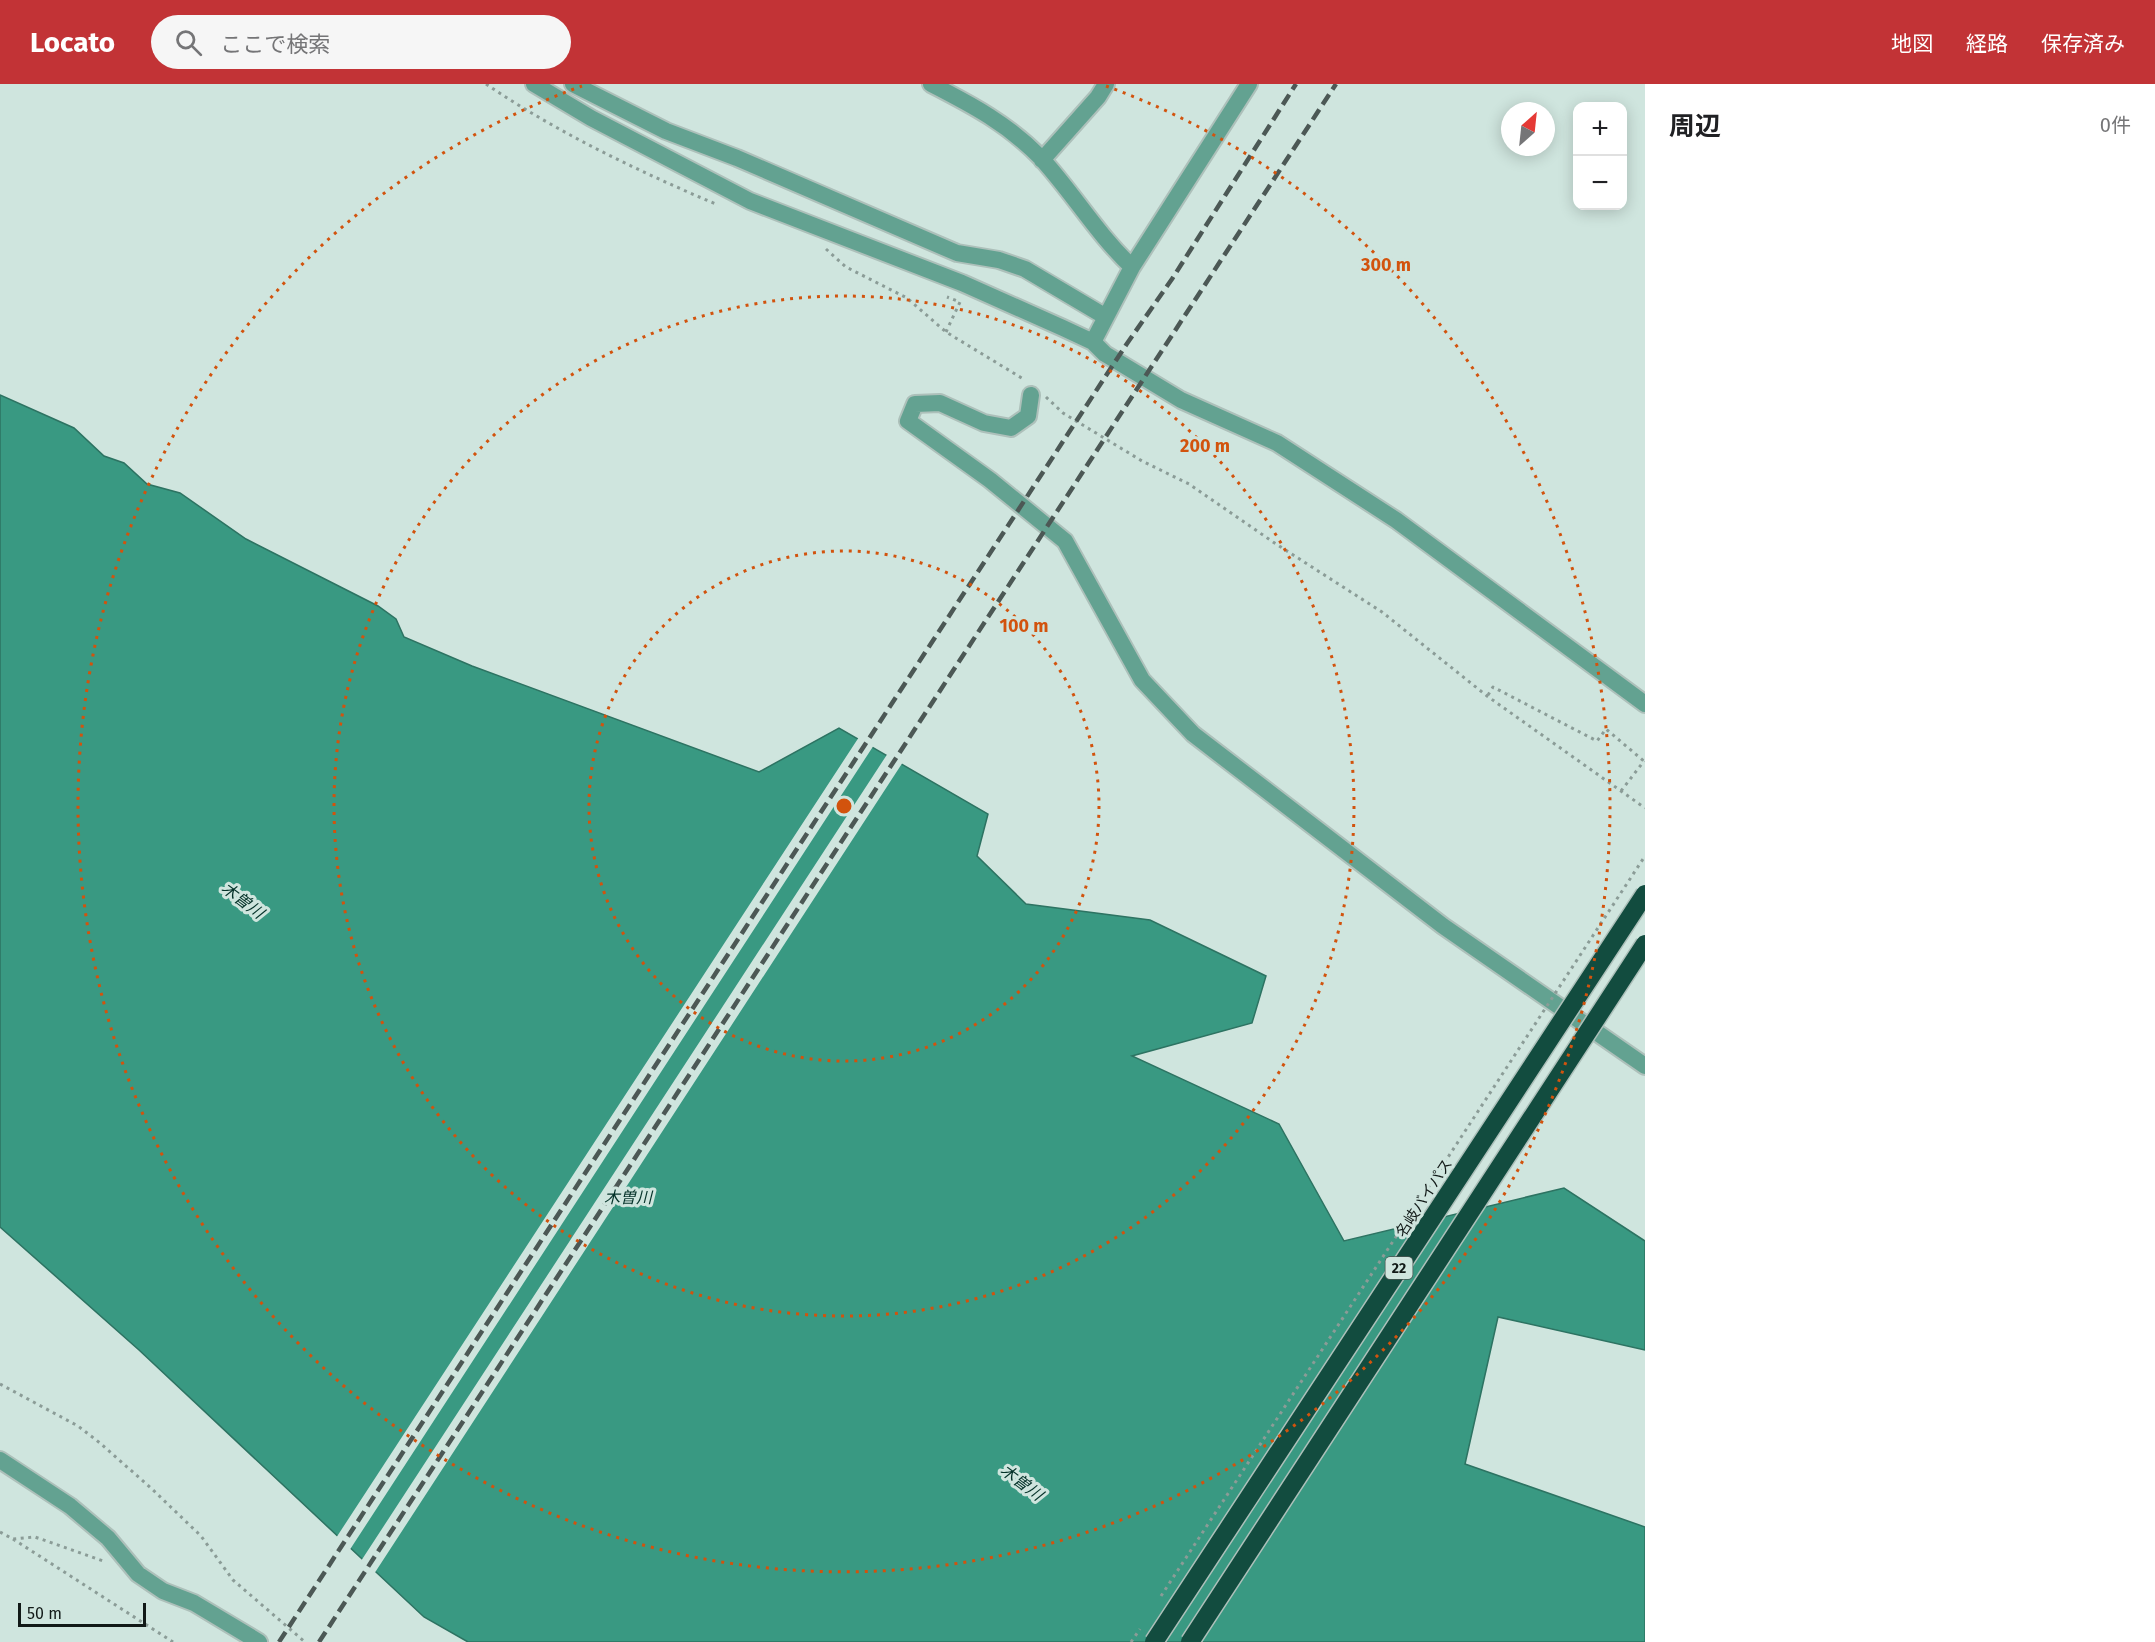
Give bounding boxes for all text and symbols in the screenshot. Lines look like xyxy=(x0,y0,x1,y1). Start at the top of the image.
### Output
search box xyxy=(151,15,571,69)
text: Locato xyxy=(30,26,115,59)
icon: search xyxy=(172,26,205,59)
text: ここで検索 xyxy=(220,31,330,58)
text: 地図 xyxy=(1891,31,1933,57)
text: 経路 xyxy=(1966,31,2008,57)
text: 保存済み xyxy=(2041,31,2125,57)
north arrow xyxy=(1501,102,1555,156)
map controls xyxy=(1573,102,1627,210)
button: + xyxy=(1573,102,1627,156)
text: 周辺 xyxy=(1669,111,1721,142)
text: 0件 xyxy=(2100,113,2131,137)
button: − xyxy=(1573,156,1627,210)
text: 300 m xyxy=(1360,254,1411,276)
text: 200 m xyxy=(1180,435,1230,457)
text: 100 m xyxy=(1000,615,1048,637)
centre of rings xyxy=(834,796,854,816)
water label: 木曽川 xyxy=(218,878,269,924)
street label: 名岐バイパス xyxy=(1392,1155,1456,1241)
water label: 木曽川 xyxy=(604,1188,654,1207)
road number: 22 xyxy=(1386,1257,1412,1279)
water label: 木曽川 xyxy=(997,1460,1048,1506)
scale bar xyxy=(18,1600,146,1628)
text: 50 m xyxy=(27,1604,62,1623)

